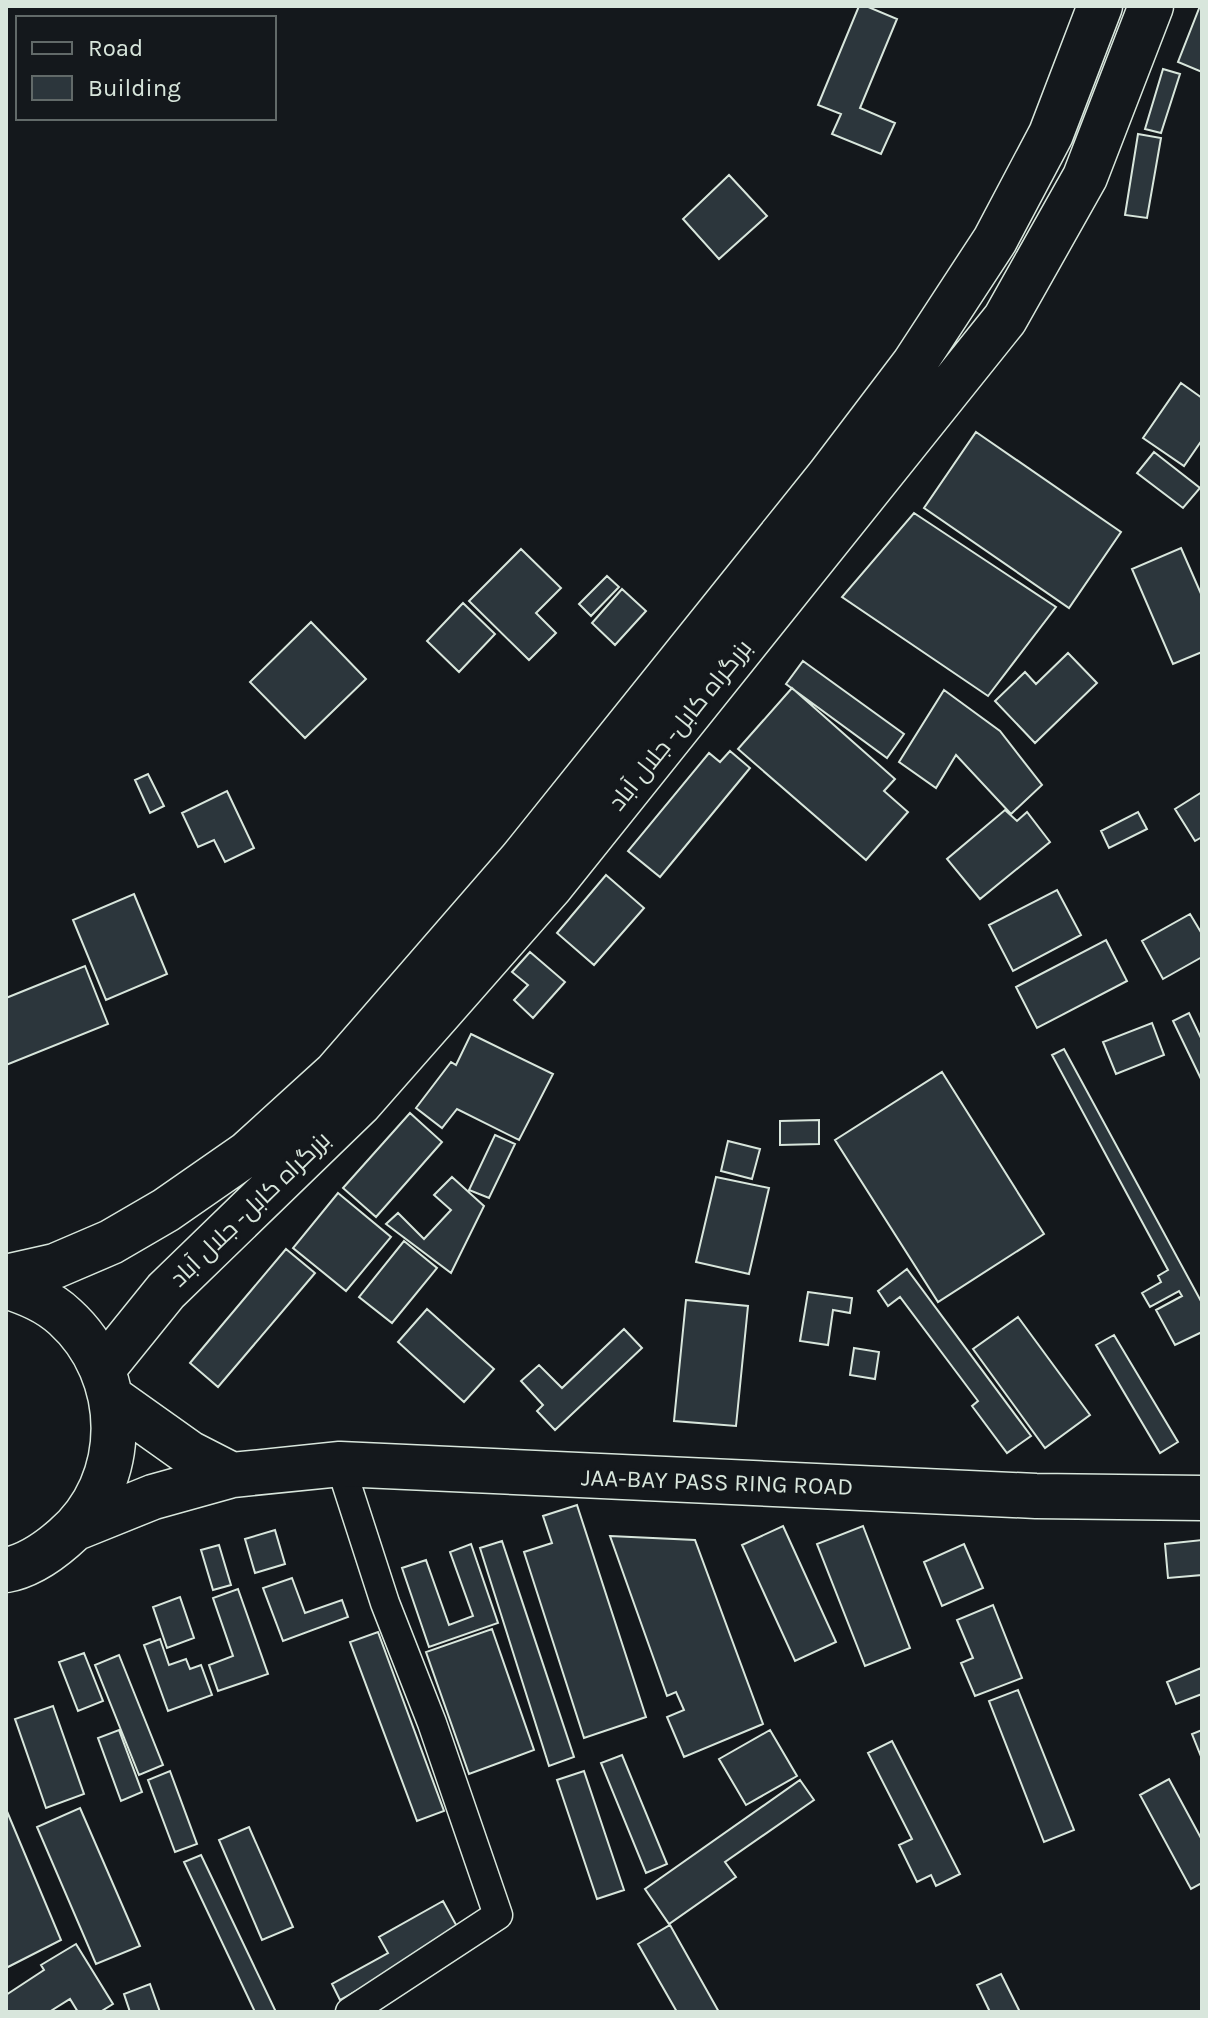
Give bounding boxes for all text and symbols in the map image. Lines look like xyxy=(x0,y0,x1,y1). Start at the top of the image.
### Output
legend xyxy=(16,16,276,120)
text: Road xyxy=(88,34,143,62)
text: Building xyxy=(88,74,181,102)
street label: بزرگراه کابل- جلال آباد xyxy=(603,634,757,816)
street label: بزرگراه کابل- جلال آباد xyxy=(164,1125,336,1293)
street label: JAA-BAY PASS RING ROAD xyxy=(580,1463,854,1501)

